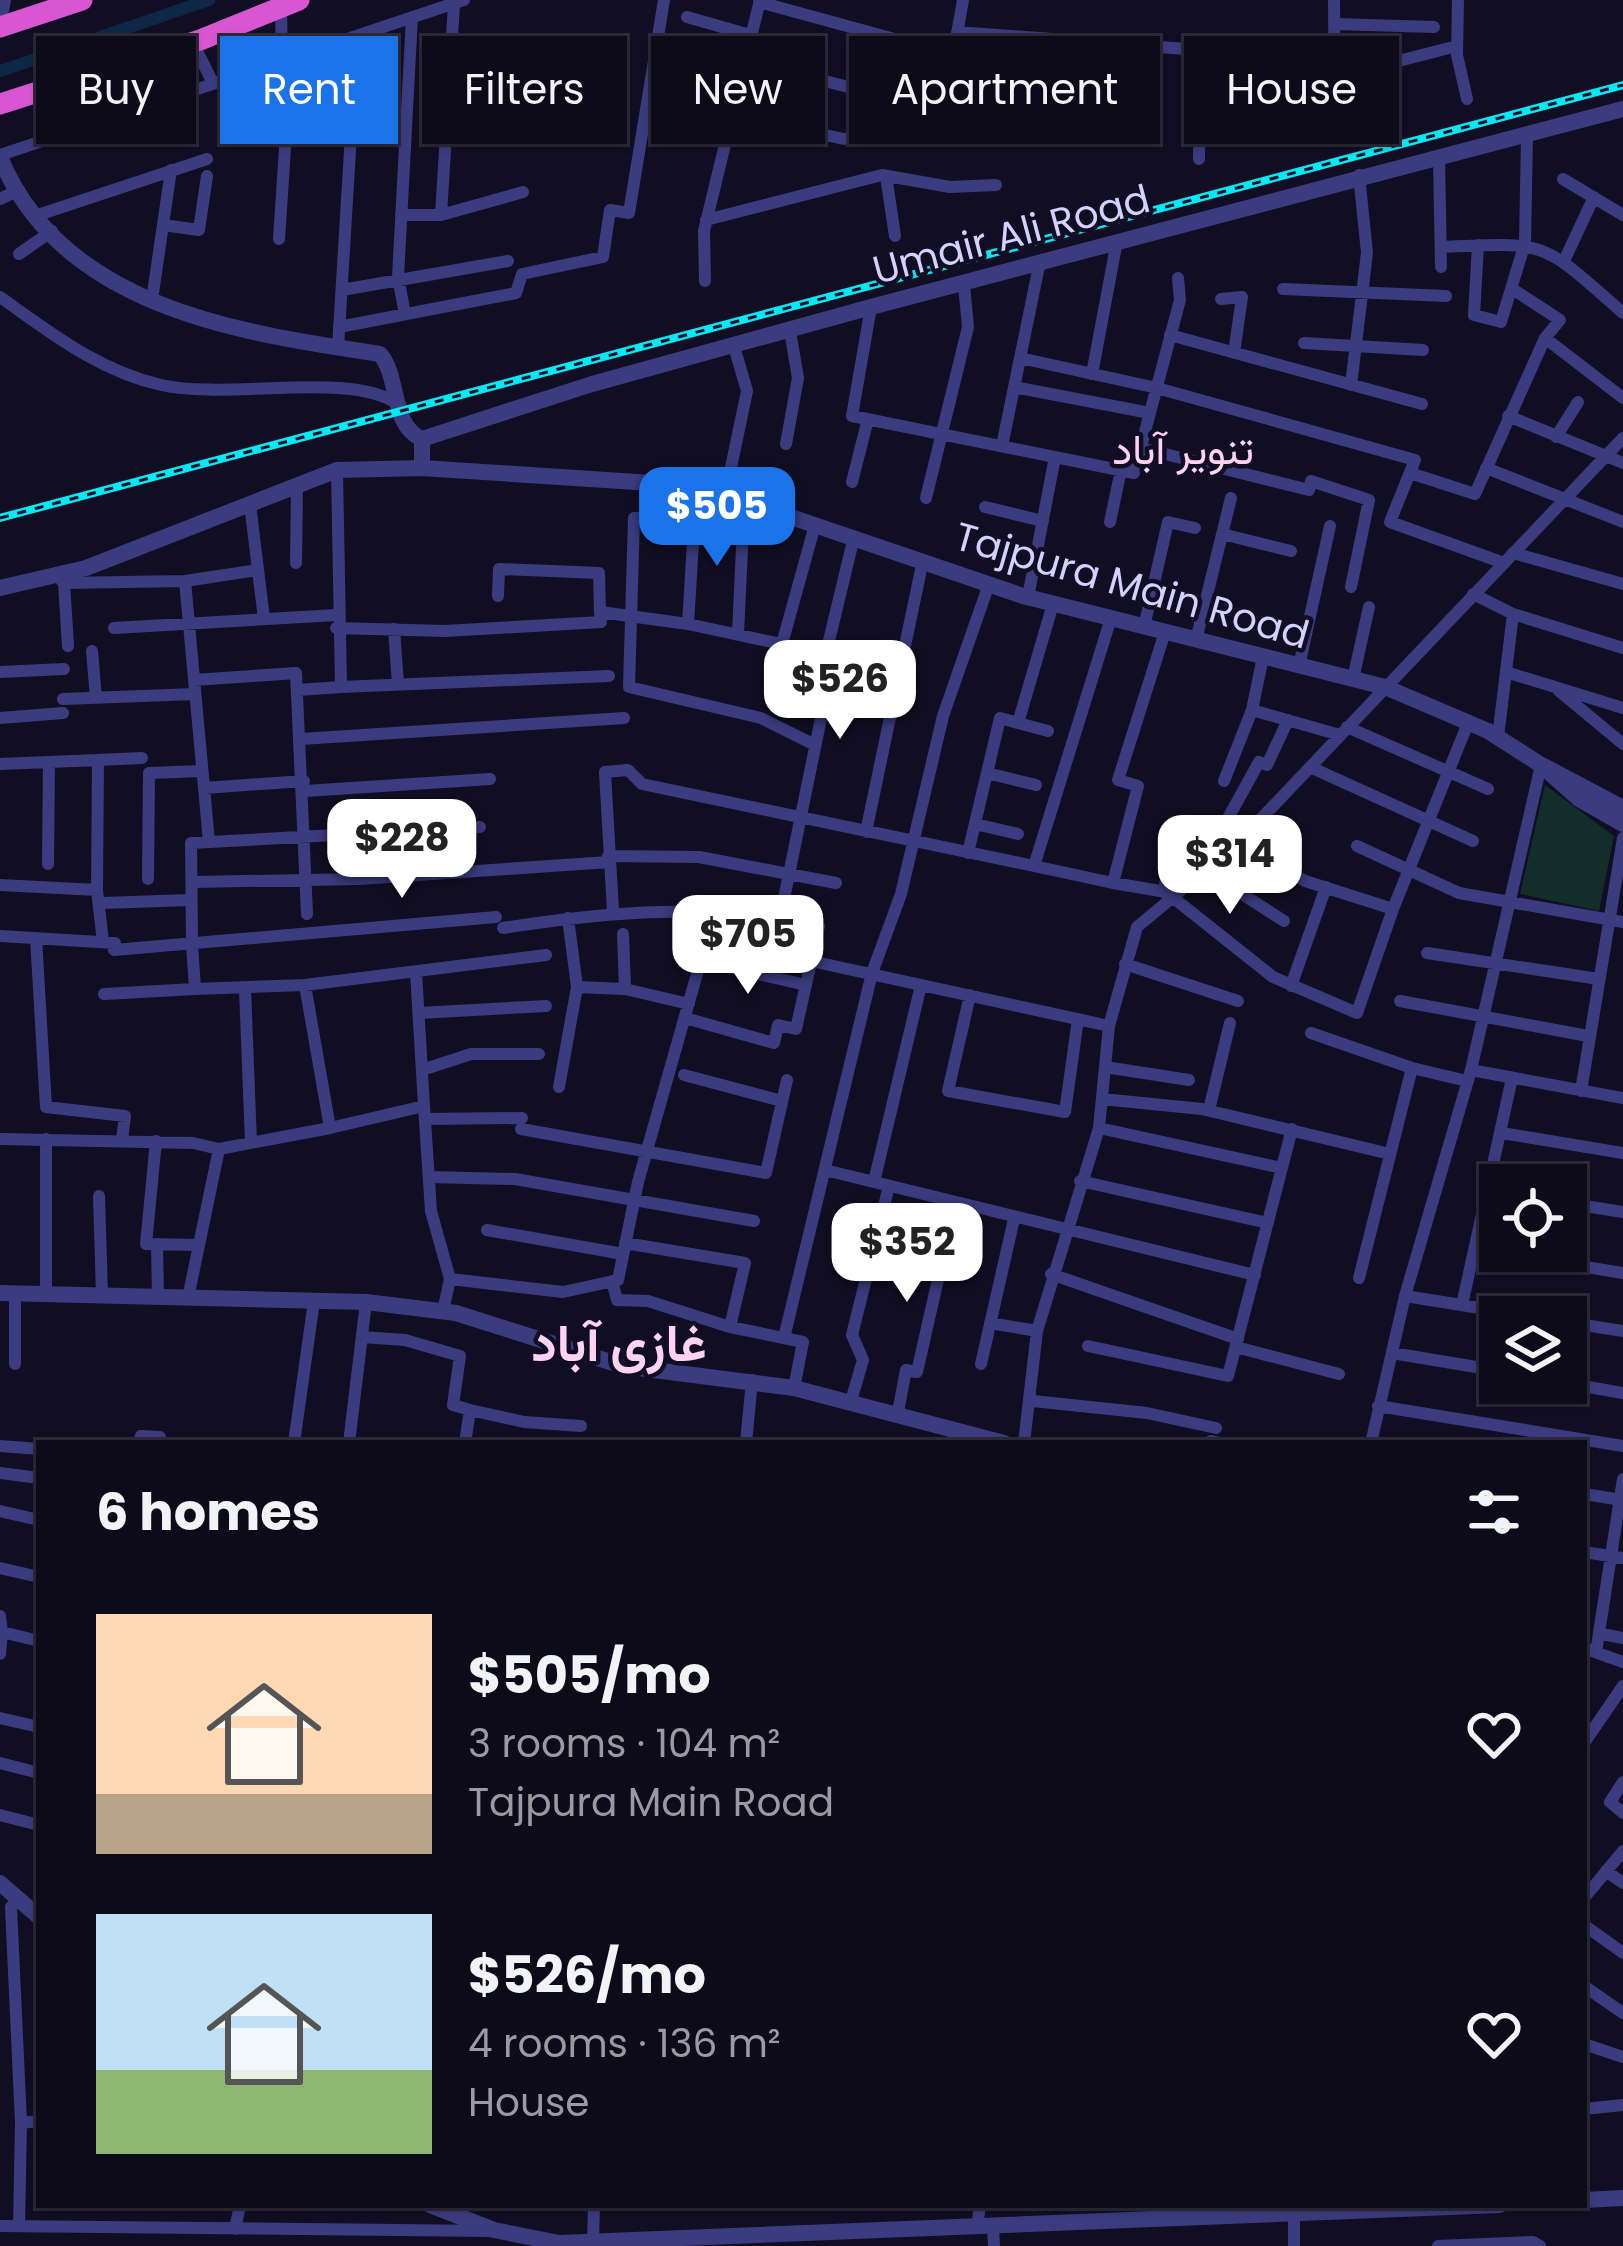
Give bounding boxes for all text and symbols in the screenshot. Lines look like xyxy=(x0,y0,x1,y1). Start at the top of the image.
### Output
chip: Buy xyxy=(36,36,196,144)
chip: Rent xyxy=(220,36,398,144)
chip: Filters xyxy=(422,36,627,144)
chip: New xyxy=(651,36,825,144)
chip: Apartment xyxy=(849,36,1160,144)
chip: House xyxy=(1184,36,1399,144)
street label: Umair Ali Road xyxy=(867,171,1156,298)
district label: تنویر آباد xyxy=(1112,420,1254,479)
pin: $505 xyxy=(646,467,788,569)
text: $505 xyxy=(666,478,768,533)
street label: Tajpura Main Road xyxy=(948,509,1315,662)
pin: $526 xyxy=(769,640,911,742)
text: $526 xyxy=(791,651,889,706)
pin: $228 xyxy=(331,799,473,901)
text: $228 xyxy=(354,810,450,865)
pin: $314 xyxy=(1159,815,1301,917)
text: $314 xyxy=(1185,826,1275,881)
pin: $705 xyxy=(677,895,819,997)
text: $705 xyxy=(699,906,797,961)
map controls xyxy=(1479,1164,1587,1404)
button: locate xyxy=(1479,1164,1587,1272)
pin: $352 xyxy=(836,1203,978,1305)
text: $352 xyxy=(859,1214,955,1269)
button: layers xyxy=(1479,1296,1587,1404)
district label: غازى آباد xyxy=(531,1307,707,1379)
text: 6 homes xyxy=(96,1476,320,1548)
icon: filters xyxy=(1461,1479,1527,1545)
text: $505/mo xyxy=(468,1639,711,1711)
icon: home xyxy=(192,1662,336,1806)
icon: heart xyxy=(1461,1701,1527,1767)
text: 3 rooms · 104 m² xyxy=(468,1716,780,1771)
text: Tajpura Main Road xyxy=(468,1775,834,1830)
text: $526/mo xyxy=(468,1939,706,2011)
icon: home xyxy=(192,1962,336,2106)
icon: heart xyxy=(1461,2001,1527,2067)
text: 4 rooms · 136 m² xyxy=(468,2016,781,2071)
text: House xyxy=(468,2075,589,2130)

